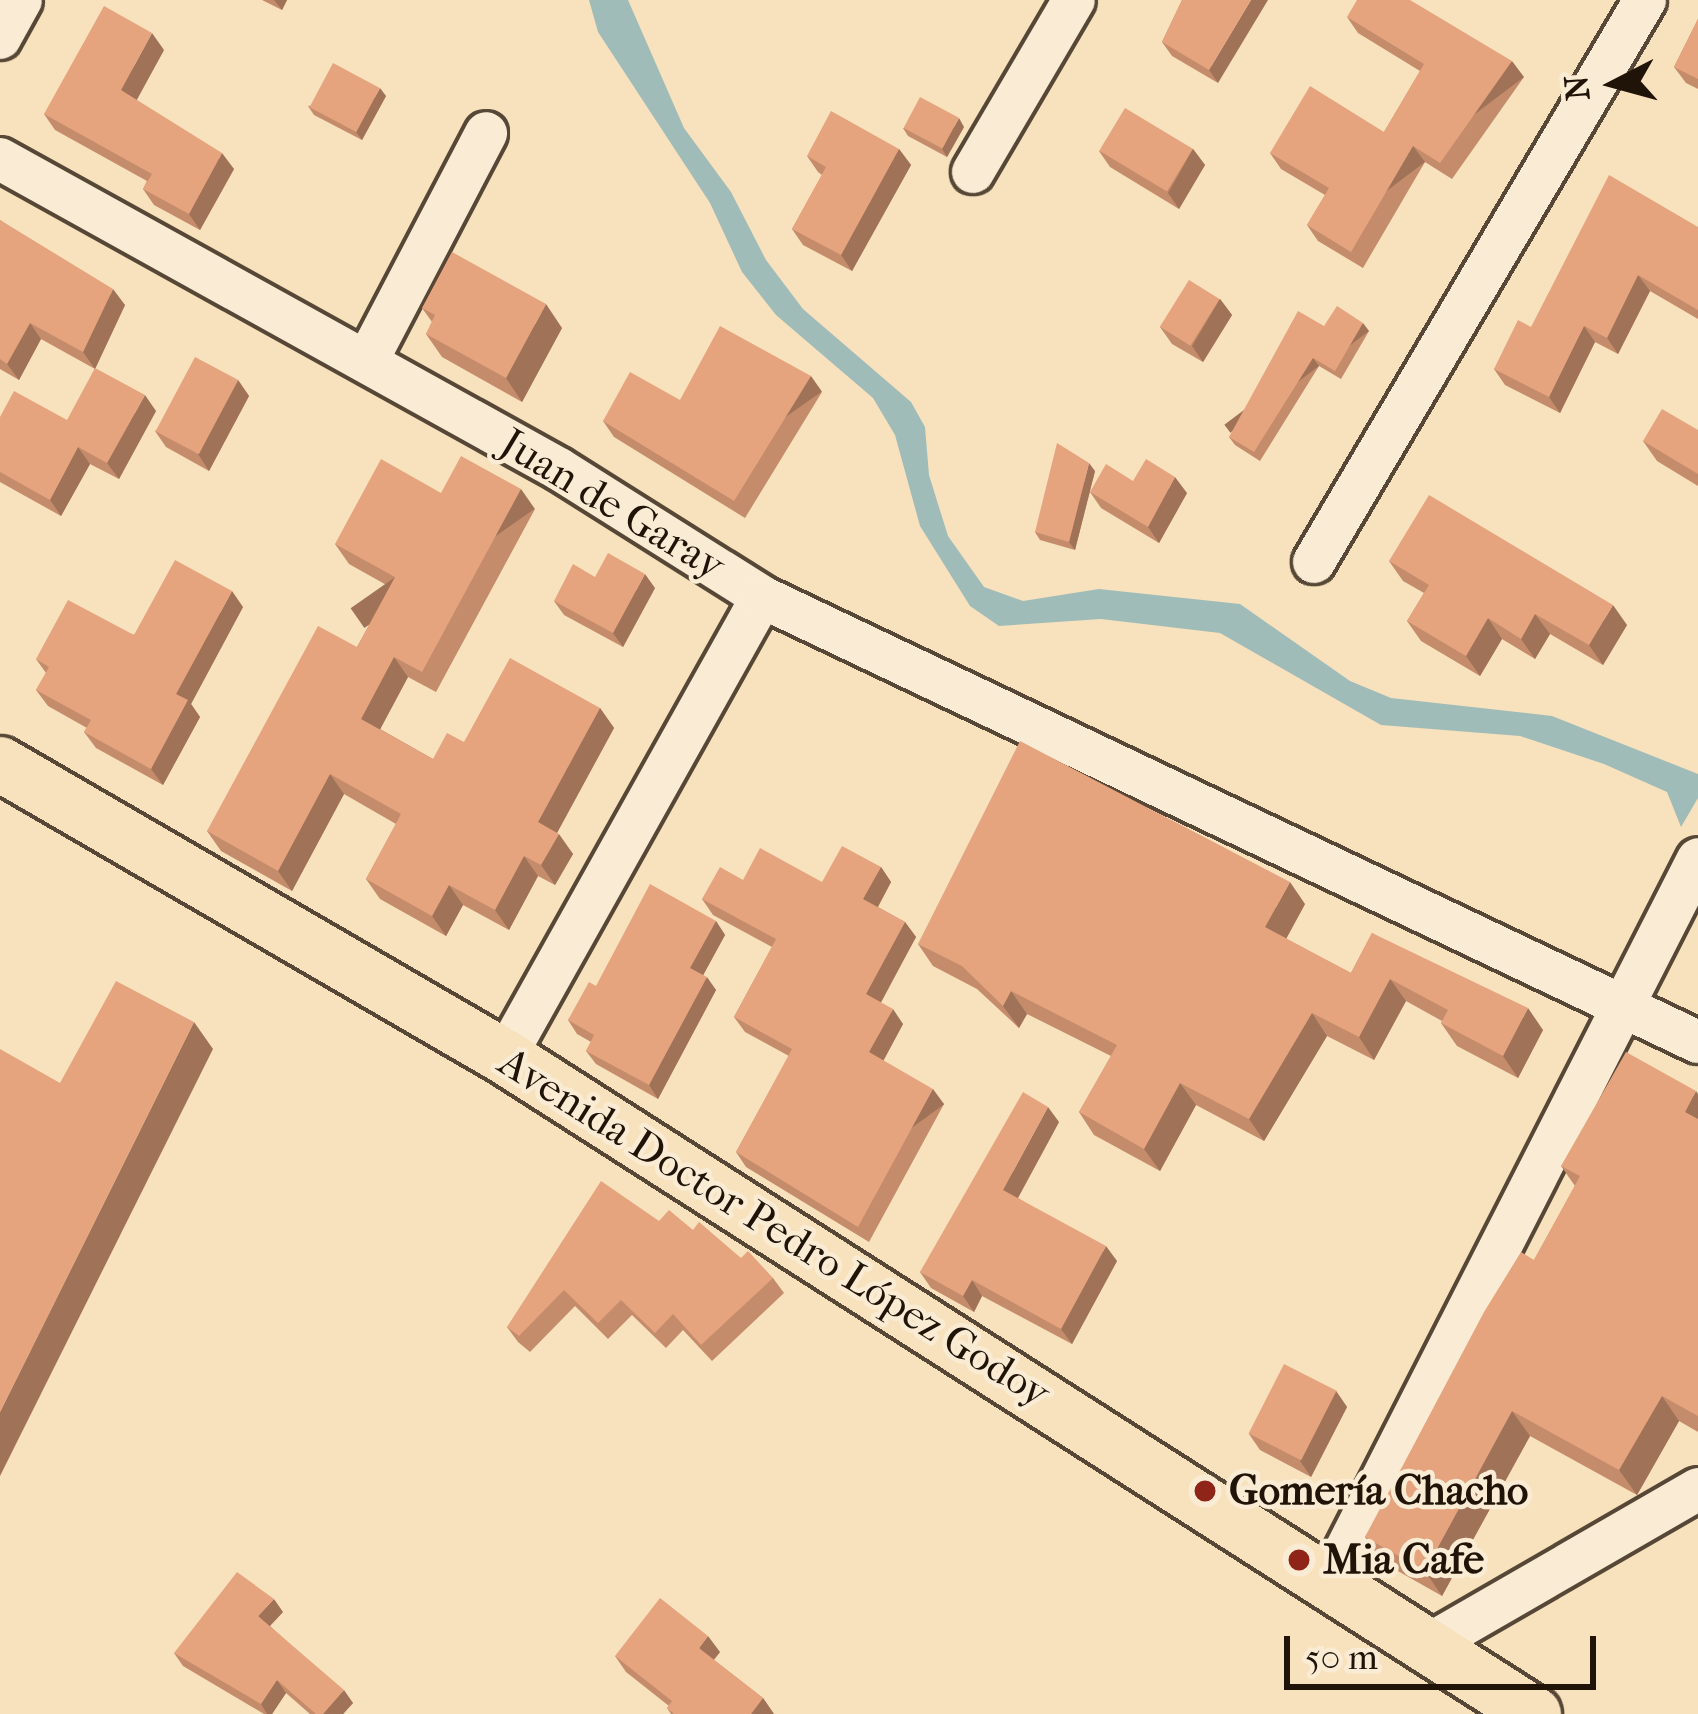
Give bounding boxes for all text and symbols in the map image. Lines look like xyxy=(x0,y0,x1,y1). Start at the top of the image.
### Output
north arrow xyxy=(1554,24,1674,144)
text: N xyxy=(1557,73,1598,102)
street label: Juan de Garay xyxy=(491,418,733,592)
street label: Avenida Doctor Pedro López Godoy xyxy=(489,1037,1059,1419)
place label: Gomería Chacho xyxy=(1229,1466,1528,1516)
marker: Gomería Chacho xyxy=(1192,1478,1218,1504)
place label: Mia Cafe xyxy=(1323,1535,1484,1585)
marker: Mia Cafe xyxy=(1286,1547,1312,1573)
scale bar xyxy=(1290,1612,1602,1686)
text: 50 m xyxy=(1305,1636,1378,1678)

